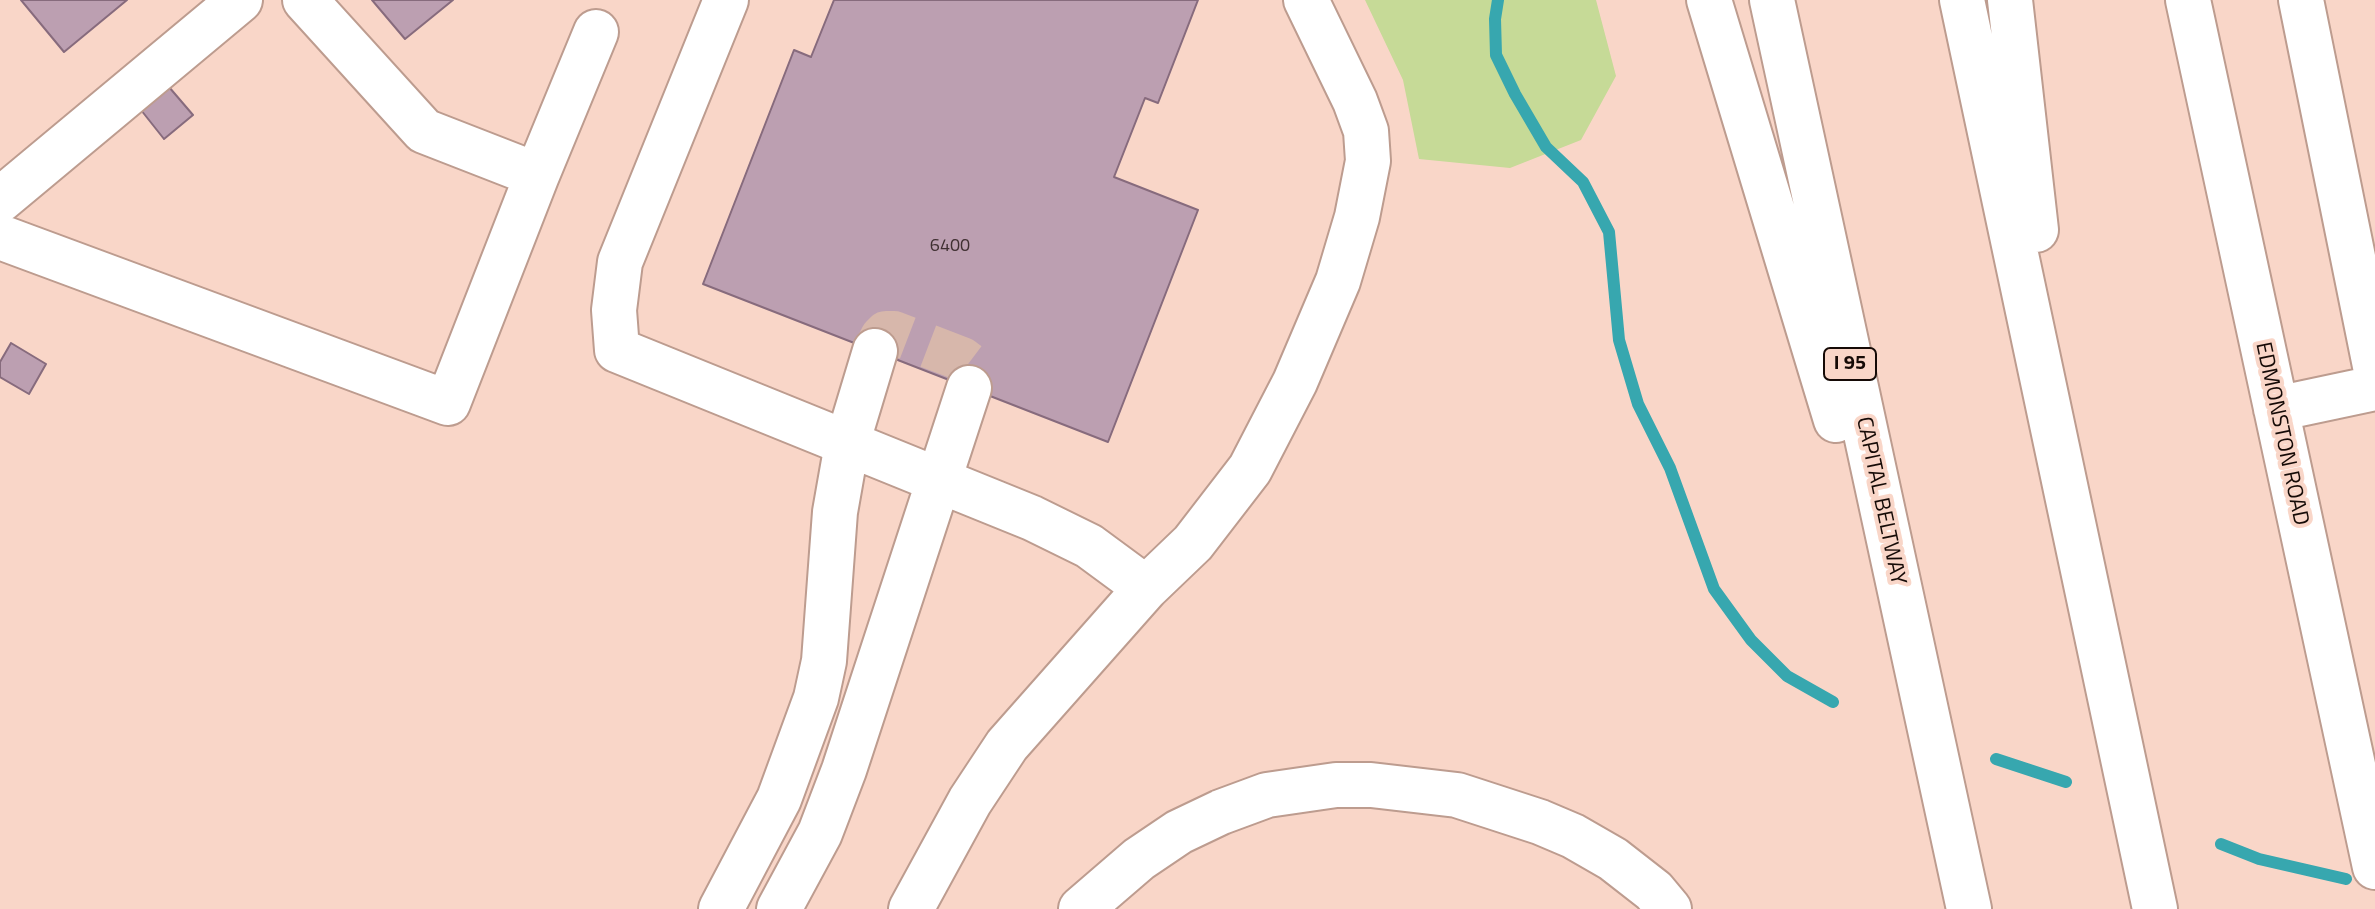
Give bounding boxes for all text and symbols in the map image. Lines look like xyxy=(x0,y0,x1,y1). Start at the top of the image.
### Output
house number: 6400 xyxy=(930,236,970,258)
street label: EDMONSTON ROAD xyxy=(2249,340,2313,528)
road number: I 95 xyxy=(1824,348,1876,380)
street label: CAPITAL BELTWAY xyxy=(1849,415,1911,587)

